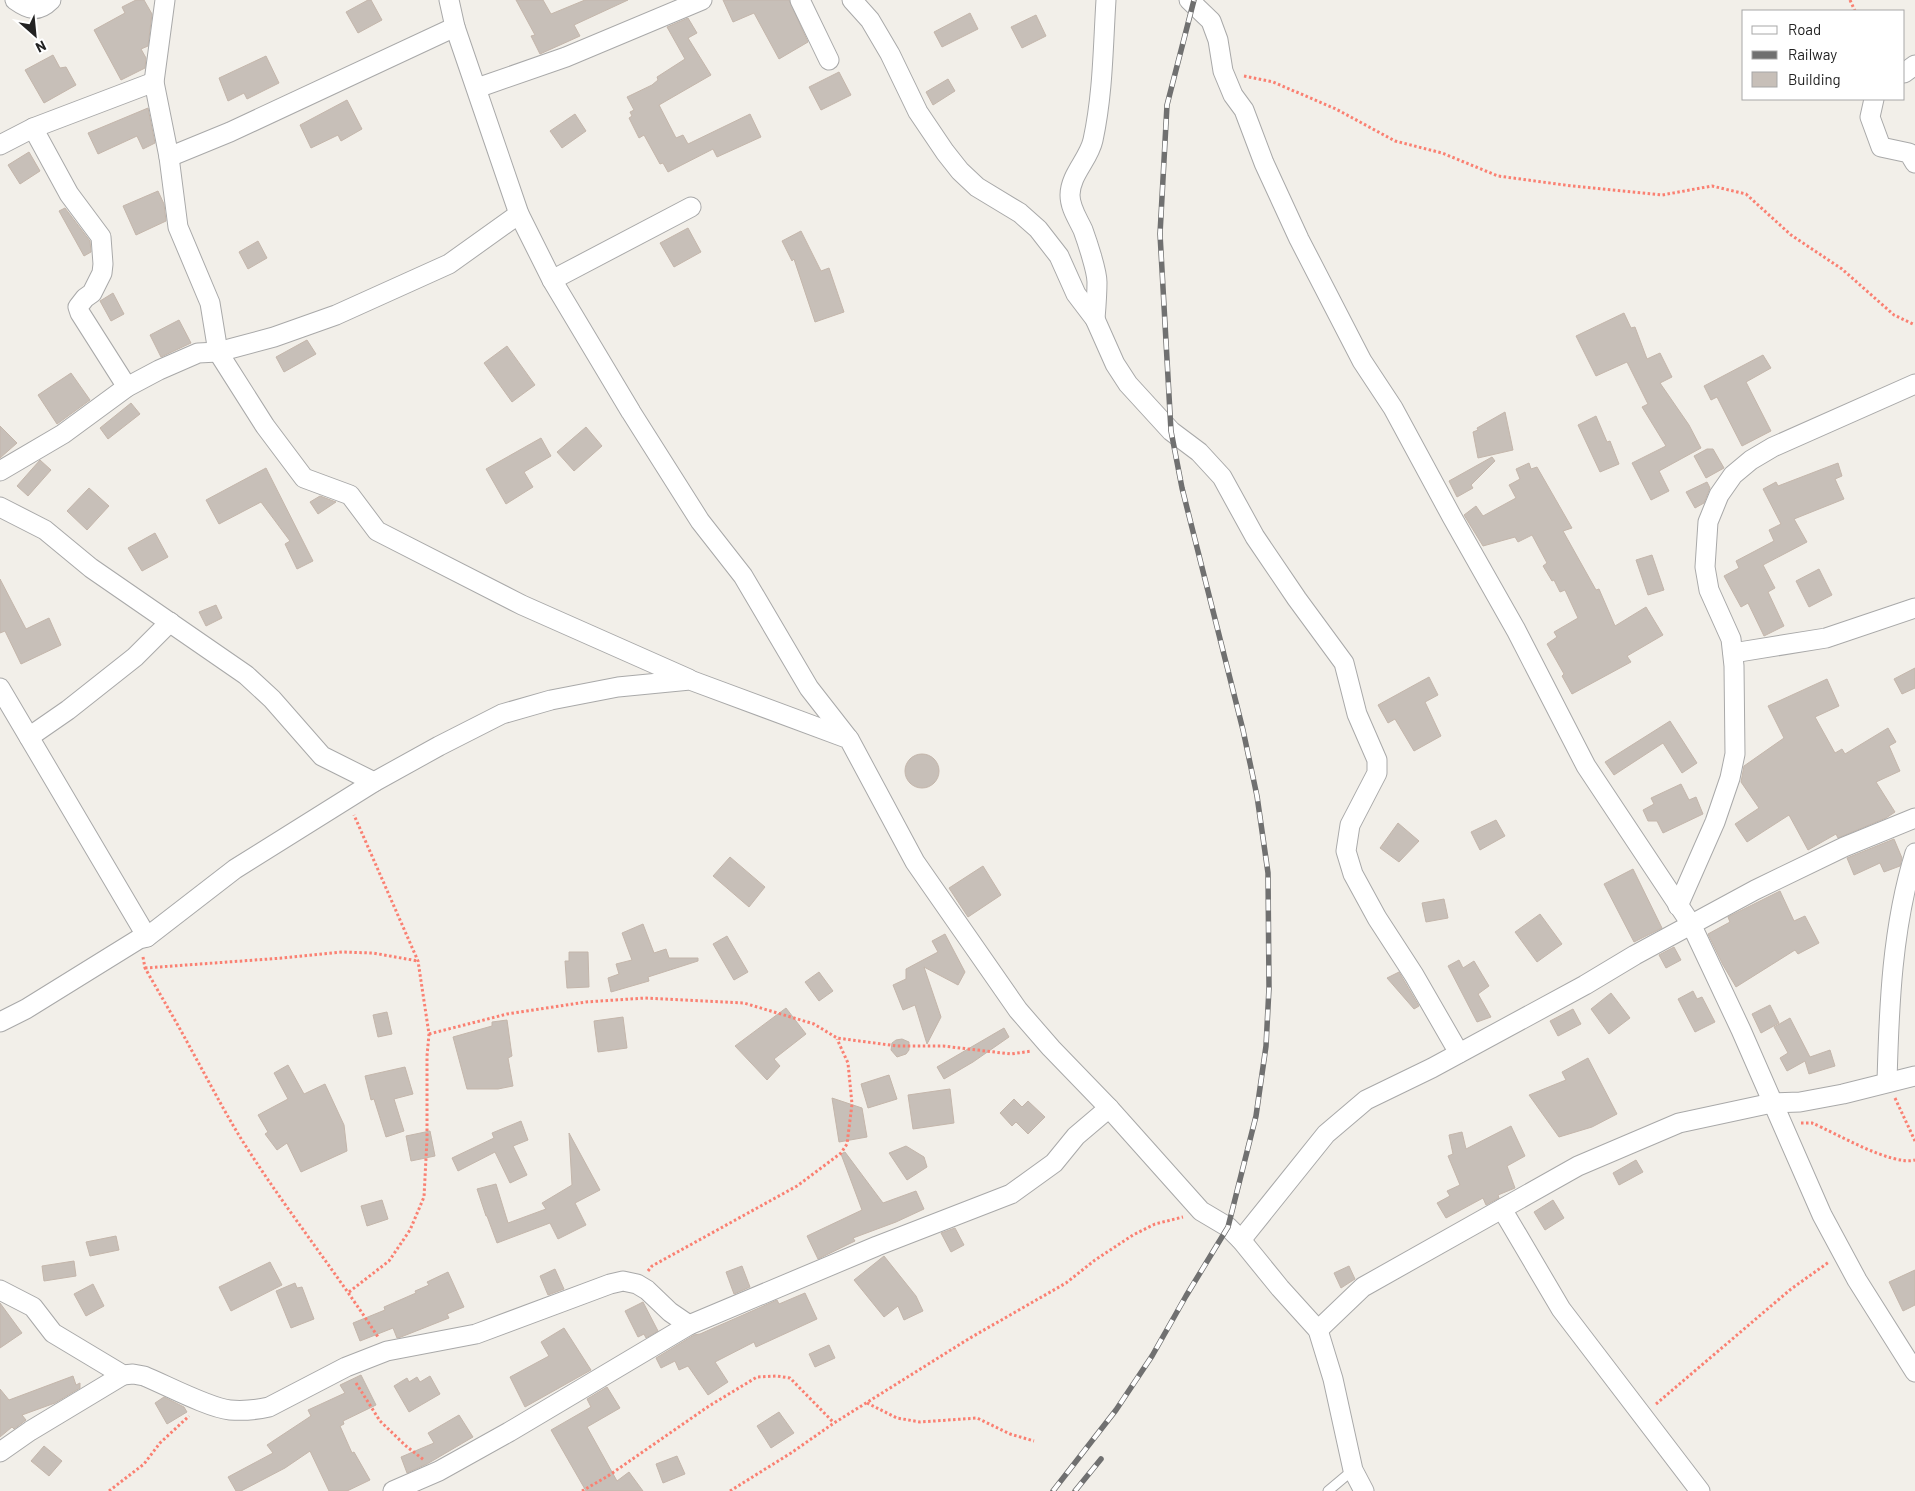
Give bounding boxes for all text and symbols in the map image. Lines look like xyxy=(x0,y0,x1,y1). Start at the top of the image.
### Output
north arrow xyxy=(10,10,60,60)
legend xyxy=(1742,10,1905,100)
text: Road xyxy=(1788,20,1821,38)
text: N xyxy=(33,37,49,57)
text: Railway xyxy=(1788,45,1837,63)
text: Building xyxy=(1788,70,1841,88)

